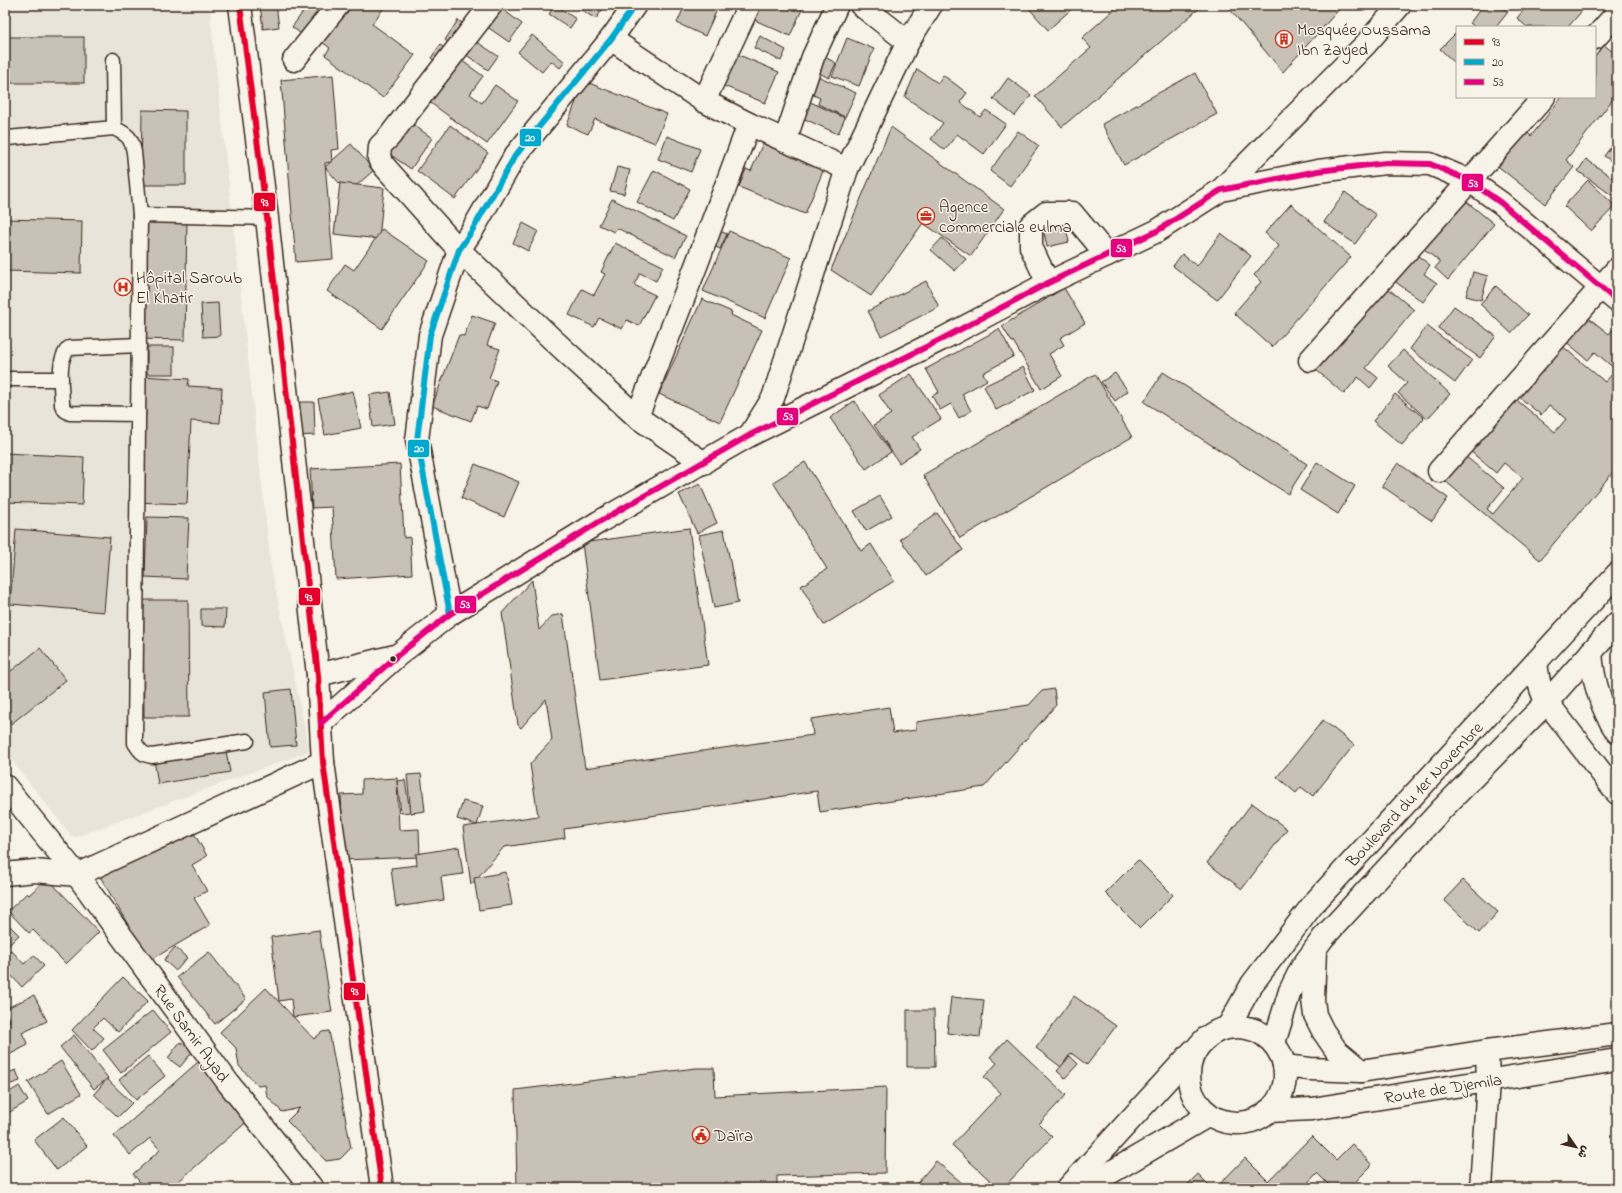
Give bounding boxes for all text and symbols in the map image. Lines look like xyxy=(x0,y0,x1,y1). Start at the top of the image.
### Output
place label: Mosquée Oussama Ibn Zayed xyxy=(1297,18,1431,64)
legend xyxy=(1456,26,1596,98)
building icon: Mosquée Oussama Ibn Zayed xyxy=(1274,29,1294,49)
text: 93 xyxy=(1492,34,1501,52)
text: 20 xyxy=(1492,54,1503,72)
text: 53 xyxy=(1492,74,1504,92)
line badge: 20 xyxy=(519,128,542,147)
text: 20 xyxy=(524,130,535,146)
line badge: 53 xyxy=(1461,173,1484,192)
text: 53 xyxy=(1468,176,1479,192)
line badge: 93 xyxy=(253,192,276,212)
text: 93 xyxy=(260,195,269,211)
place label: Agence commerciale eulma xyxy=(939,195,1072,240)
office icon: Agence commerciale eulma xyxy=(916,206,936,226)
line badge: 53 xyxy=(1110,238,1133,258)
text: 53 xyxy=(1116,241,1127,257)
place label: Hôpital Saroub El Khatir xyxy=(136,266,242,311)
hospital icon: Hôpital Saroub El Khatir xyxy=(113,277,133,297)
line badge: 53 xyxy=(776,407,799,426)
text: 53 xyxy=(783,409,794,425)
line badge: 20 xyxy=(407,439,430,458)
text: 20 xyxy=(413,441,424,457)
line badge: 93 xyxy=(298,587,321,606)
text: 93 xyxy=(304,590,313,606)
line badge: 53 xyxy=(454,595,477,614)
text: 53 xyxy=(460,597,471,613)
unlabelled marker xyxy=(388,654,398,664)
street label: Boulevard du 1er Novembre xyxy=(1340,716,1490,874)
street label: Rue Samir Ayad xyxy=(146,980,235,1089)
line badge: 93 xyxy=(343,982,366,1001)
text: 93 xyxy=(350,984,359,1000)
street label: Route de Djemila xyxy=(1383,1068,1504,1111)
place label: Daïra xyxy=(713,1124,753,1149)
public building icon: Daïra xyxy=(691,1125,711,1145)
north arrow xyxy=(1556,1127,1596,1167)
text: ش xyxy=(1573,1143,1593,1162)

